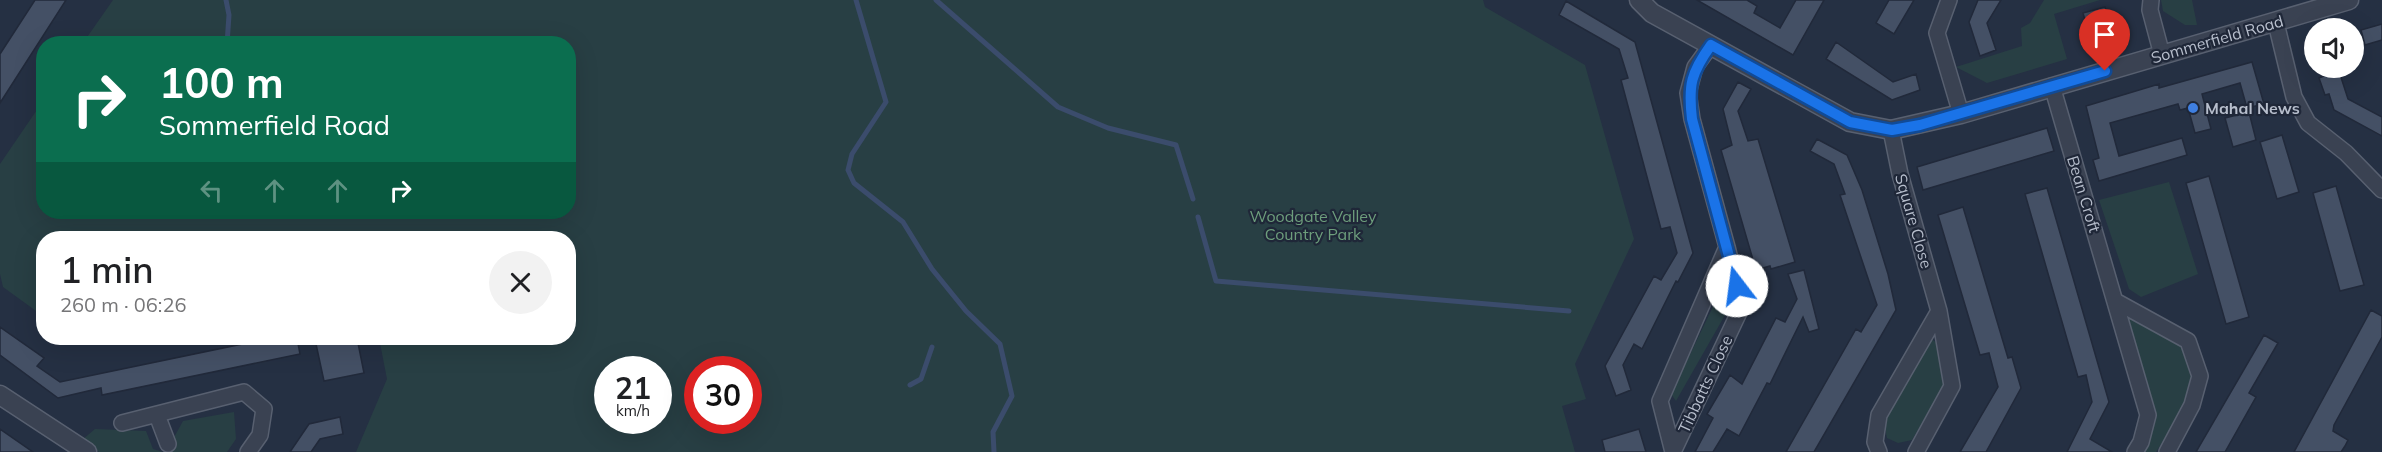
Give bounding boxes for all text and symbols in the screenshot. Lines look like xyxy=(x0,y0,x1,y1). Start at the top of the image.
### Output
pin xyxy=(2079,9,2130,71)
street label: Sommerfield Road xyxy=(2148,11,2286,67)
icon: arrive xyxy=(2088,18,2121,51)
map controls xyxy=(2304,18,2364,78)
button: sound xyxy=(2304,18,2364,78)
text: 100 m xyxy=(159,56,284,109)
icon: right xyxy=(60,60,138,138)
place label: Mahal News xyxy=(2205,98,2300,118)
marker: Mahal News xyxy=(2186,101,2200,115)
text: Sommerfield Road xyxy=(159,108,390,142)
street label: Bean Croft xyxy=(2063,153,2105,235)
street label: Square Close xyxy=(1891,171,1937,271)
icon: left xyxy=(195,174,228,207)
icon: ahead xyxy=(258,174,291,207)
icon: ahead xyxy=(321,174,354,207)
icon: right xyxy=(384,174,417,207)
park label: Woodgate Valley Country Park xyxy=(1250,206,1377,244)
text: 1 min xyxy=(60,247,154,292)
button: close xyxy=(489,251,552,314)
position arrow xyxy=(1705,254,1769,318)
text: 260 m · 06:26 xyxy=(60,292,186,317)
street label: Tibbatts Close xyxy=(1674,332,1736,436)
speed limit sign: 30 xyxy=(684,356,762,434)
text: 21 xyxy=(615,369,651,407)
text: km/h xyxy=(616,401,650,420)

